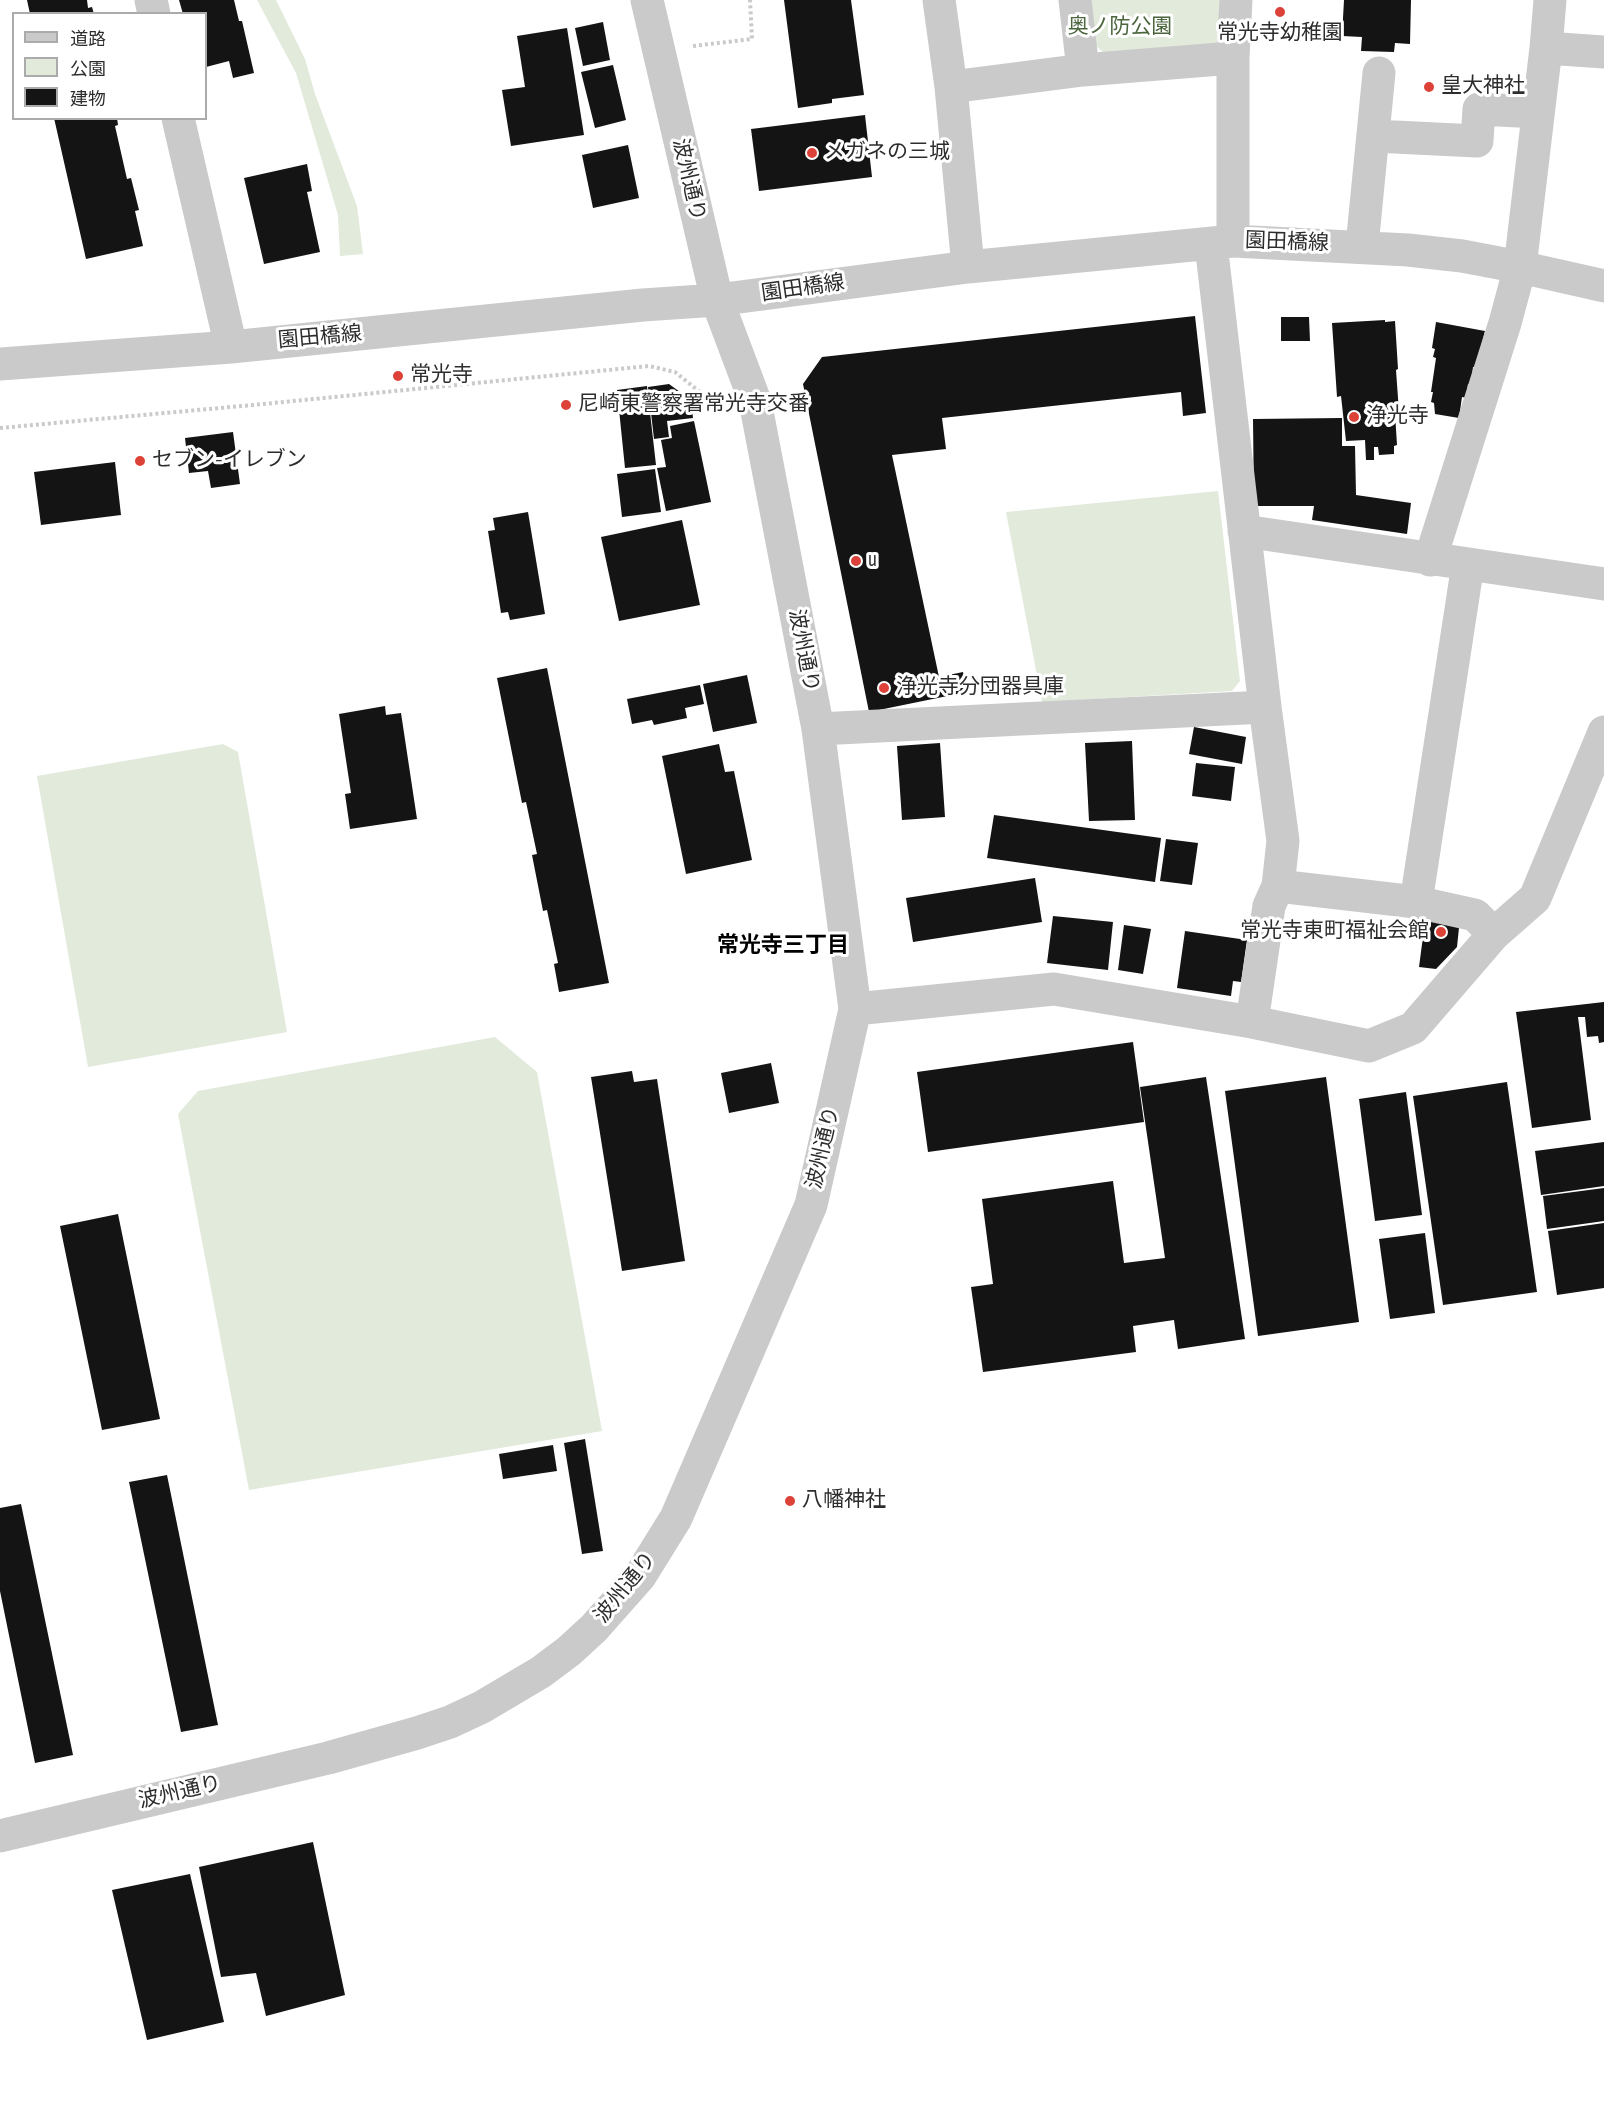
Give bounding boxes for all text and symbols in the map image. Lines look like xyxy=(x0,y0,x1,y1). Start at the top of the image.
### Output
marker: 常光寺幼稚園 xyxy=(1273,5,1287,19)
legend xyxy=(12,12,207,120)
park label: 奥ノ防公園 xyxy=(1068,15,1172,41)
place label: 常光寺幼稚園 xyxy=(1217,21,1343,47)
text: 道路 xyxy=(70,29,106,50)
text: 公園 xyxy=(70,59,106,80)
place label: 皇大神社 xyxy=(1441,74,1525,100)
marker: 皇大神社 xyxy=(1422,80,1436,94)
text: 建物 xyxy=(70,89,106,110)
street label: 波州通り xyxy=(666,136,710,224)
place label: メガネの三城 xyxy=(824,140,950,166)
marker: メガネの三城 xyxy=(805,146,819,160)
street label: 園田橋線 xyxy=(1245,229,1329,257)
street label: 園田橋線 xyxy=(760,271,846,307)
street label: 園田橋線 xyxy=(277,322,363,354)
place label: 常光寺 xyxy=(410,363,473,389)
marker: 常光寺 xyxy=(391,369,405,383)
place label: 尼崎東警察署常光寺交番 xyxy=(578,392,809,418)
marker: 尼崎東警察署常光寺交番 xyxy=(559,398,573,412)
place label: 浄光寺 xyxy=(1366,404,1429,430)
marker: 浄光寺 xyxy=(1347,410,1361,424)
place label: セブン-イレブン xyxy=(152,448,307,474)
marker: セブン-イレブン xyxy=(133,454,147,468)
place label: u xyxy=(868,548,877,574)
marker: u xyxy=(849,554,863,568)
street label: 波州通り xyxy=(783,607,823,695)
place label: 浄光寺分団器具庫 xyxy=(896,675,1064,701)
marker: 浄光寺分団器具庫 xyxy=(877,681,891,695)
place label: 常光寺東町福祉会館 xyxy=(1240,919,1429,945)
marker: 常光寺東町福祉会館 xyxy=(1434,925,1448,939)
district label: 常光寺三丁目 xyxy=(717,933,849,959)
street label: 波州通り xyxy=(802,1104,846,1192)
place label: 八幡神社 xyxy=(802,1488,886,1514)
marker: 八幡神社 xyxy=(783,1494,797,1508)
street label: 波州通り xyxy=(590,1547,662,1629)
street label: 波州通り xyxy=(136,1771,224,1815)

